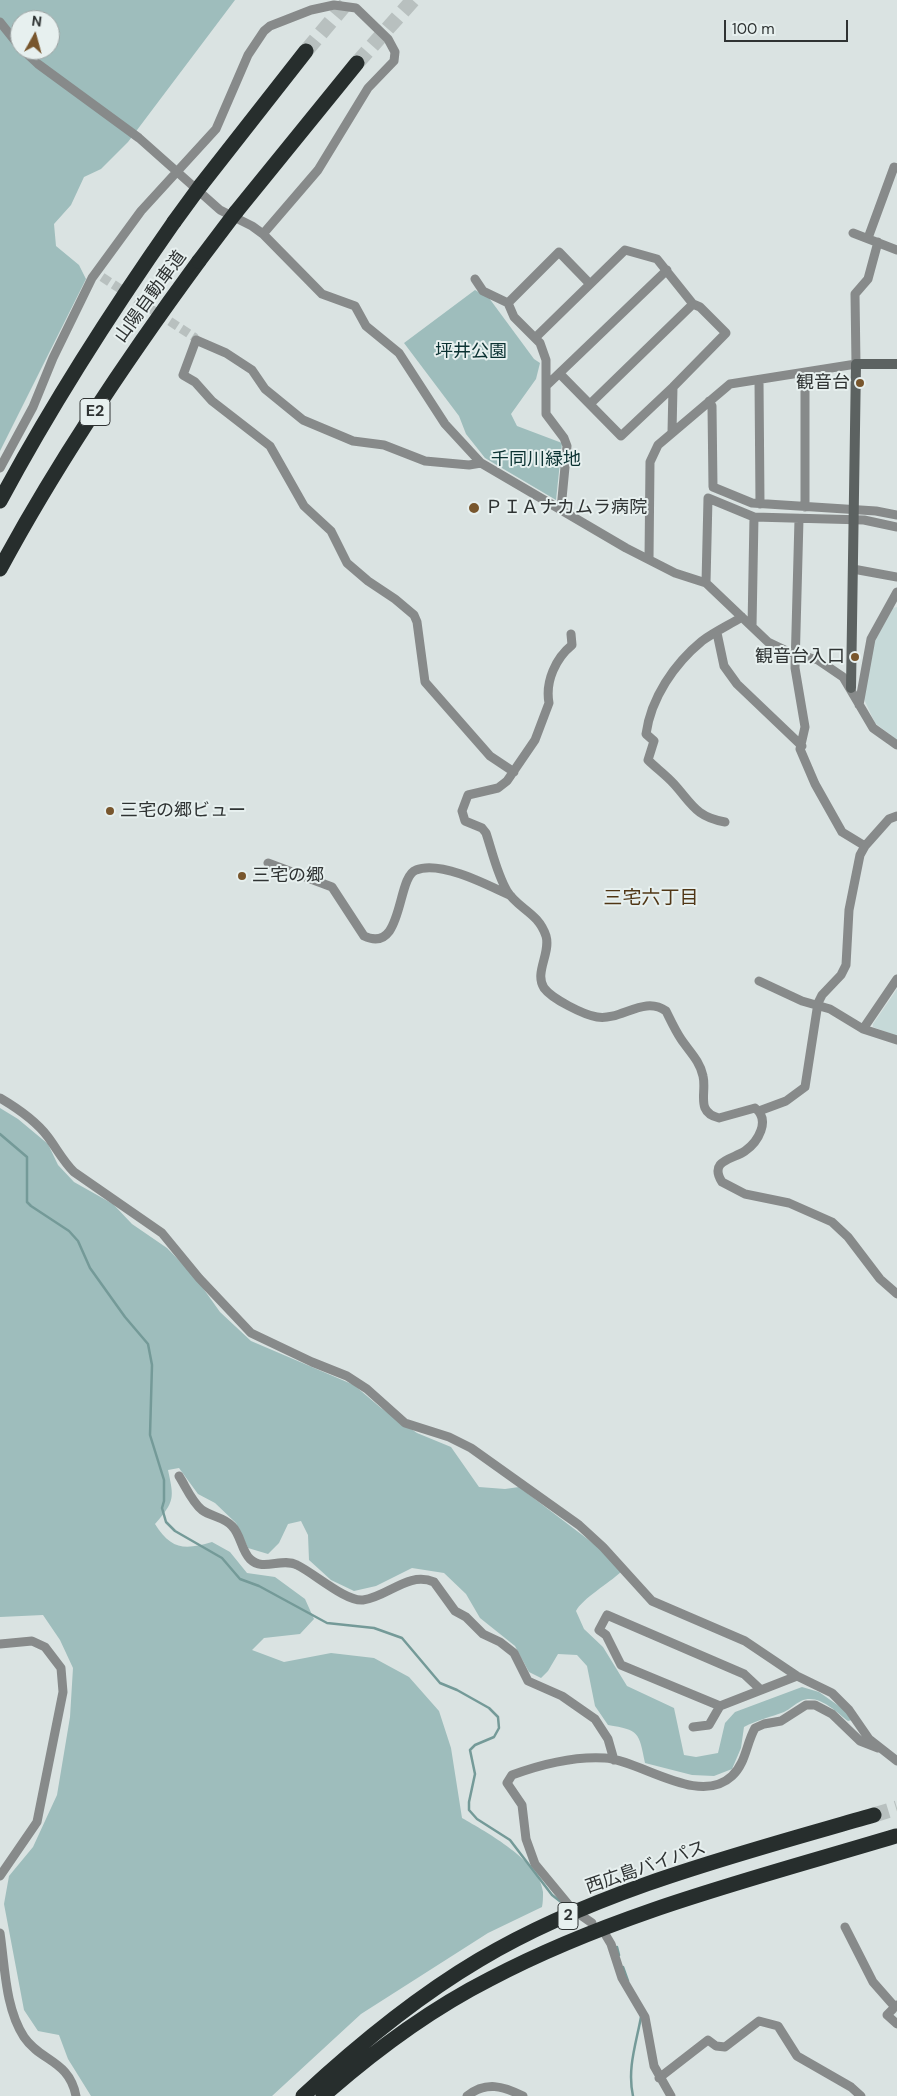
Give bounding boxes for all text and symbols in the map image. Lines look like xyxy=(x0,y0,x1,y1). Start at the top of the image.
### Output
north arrow xyxy=(10,10,60,60)
scale bar xyxy=(727,10,851,42)
text: N xyxy=(31,12,43,31)
text: 100 m xyxy=(732,19,775,39)
street label: 山陽自動車道 xyxy=(111,247,191,347)
park label: 坪井公園 xyxy=(435,341,507,363)
place label: 観音台 xyxy=(796,372,850,394)
marker: 観音台 xyxy=(854,377,866,389)
road number: E2 xyxy=(80,398,110,426)
park label: 千同川緑地 xyxy=(491,449,581,471)
place label: ＰＩＡナカムラ病院 xyxy=(485,497,647,519)
marker: ＰＩＡナカムラ病院 xyxy=(467,501,481,515)
place label: 観音台入口 xyxy=(755,646,845,668)
marker: 観音台入口 xyxy=(849,651,861,663)
place label: 三宅の郷ビュー xyxy=(120,800,246,822)
marker: 三宅の郷ビュー xyxy=(104,805,116,817)
place label: 三宅の郷 xyxy=(252,865,324,887)
marker: 三宅の郷 xyxy=(236,870,248,882)
district label: 三宅六丁目 xyxy=(604,888,698,910)
street label: 西広島バイパス xyxy=(583,1837,709,1899)
road number: 2 xyxy=(558,1902,578,1930)

